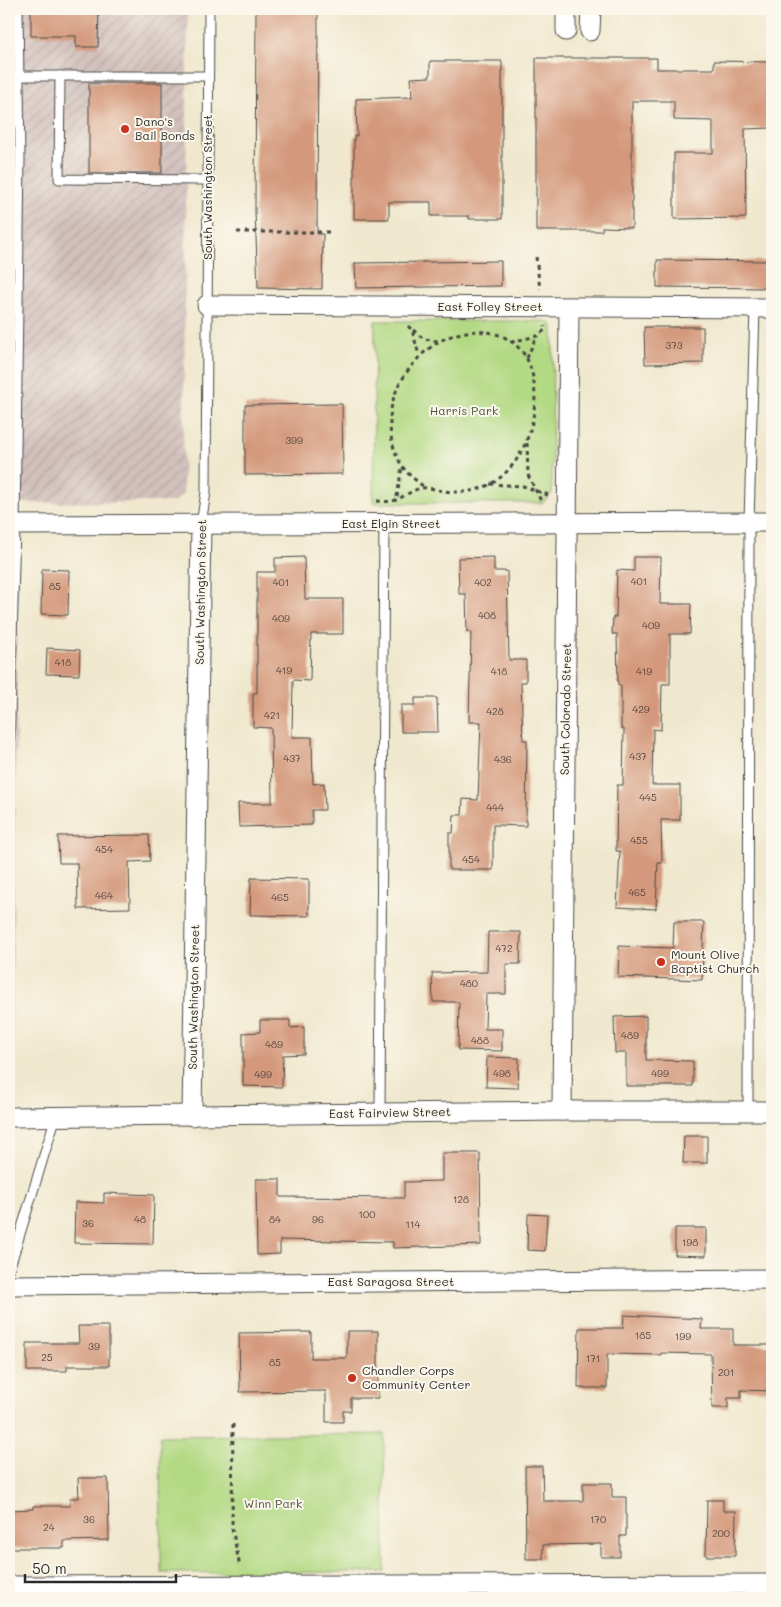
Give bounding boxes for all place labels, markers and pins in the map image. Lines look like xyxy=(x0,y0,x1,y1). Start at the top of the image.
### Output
place label: Dano's Bail Bonds xyxy=(135,113,195,143)
marker: Dano's Bail Bonds xyxy=(119,123,131,135)
place label: Mount Olive Baptist Church xyxy=(671,946,759,976)
marker: Mount Olive Baptist Church xyxy=(655,956,667,968)
place label: Chandler Corps Community Center xyxy=(362,1362,470,1392)
marker: Chandler Corps Community Center xyxy=(346,1372,358,1384)

